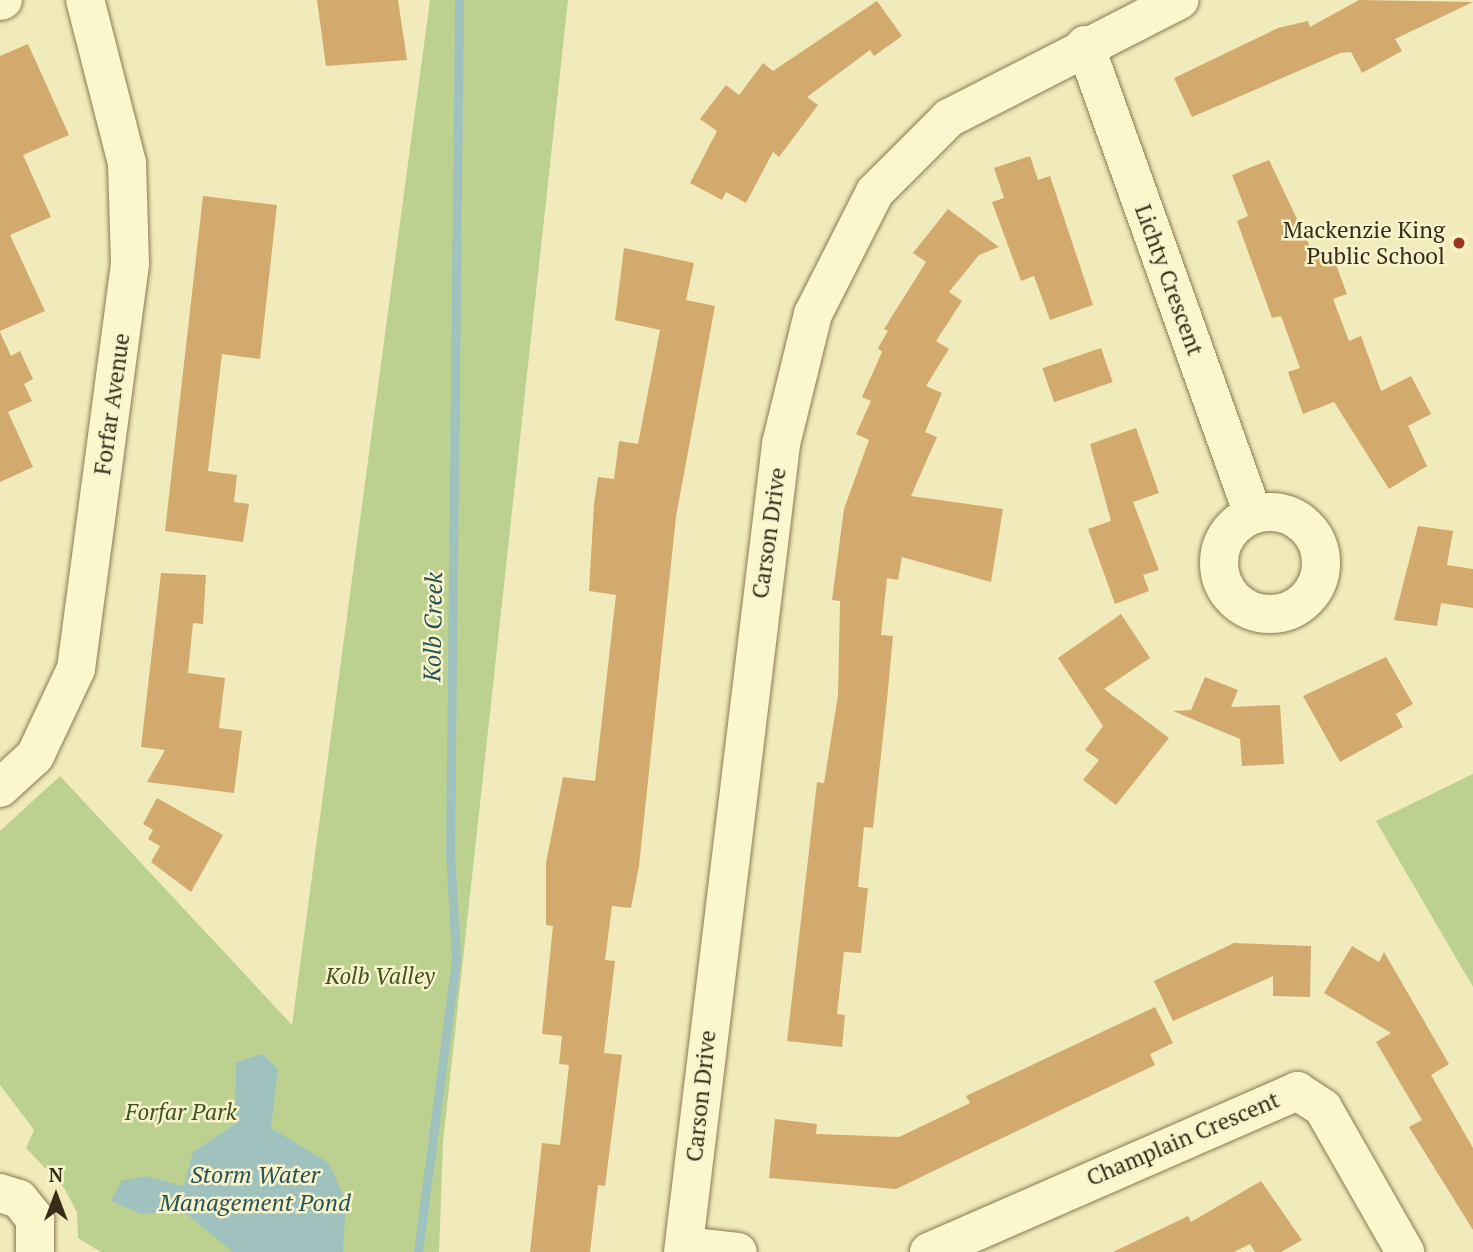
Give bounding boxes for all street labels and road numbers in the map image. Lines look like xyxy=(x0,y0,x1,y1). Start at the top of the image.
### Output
street label: Lichty Crescent xyxy=(1129,201,1209,359)
street label: Forfar Avenue xyxy=(88,331,136,477)
street label: Carson Drive xyxy=(746,466,792,600)
street label: Carson Drive xyxy=(680,1029,722,1163)
street label: Champlain Crescent xyxy=(1082,1086,1284,1192)

